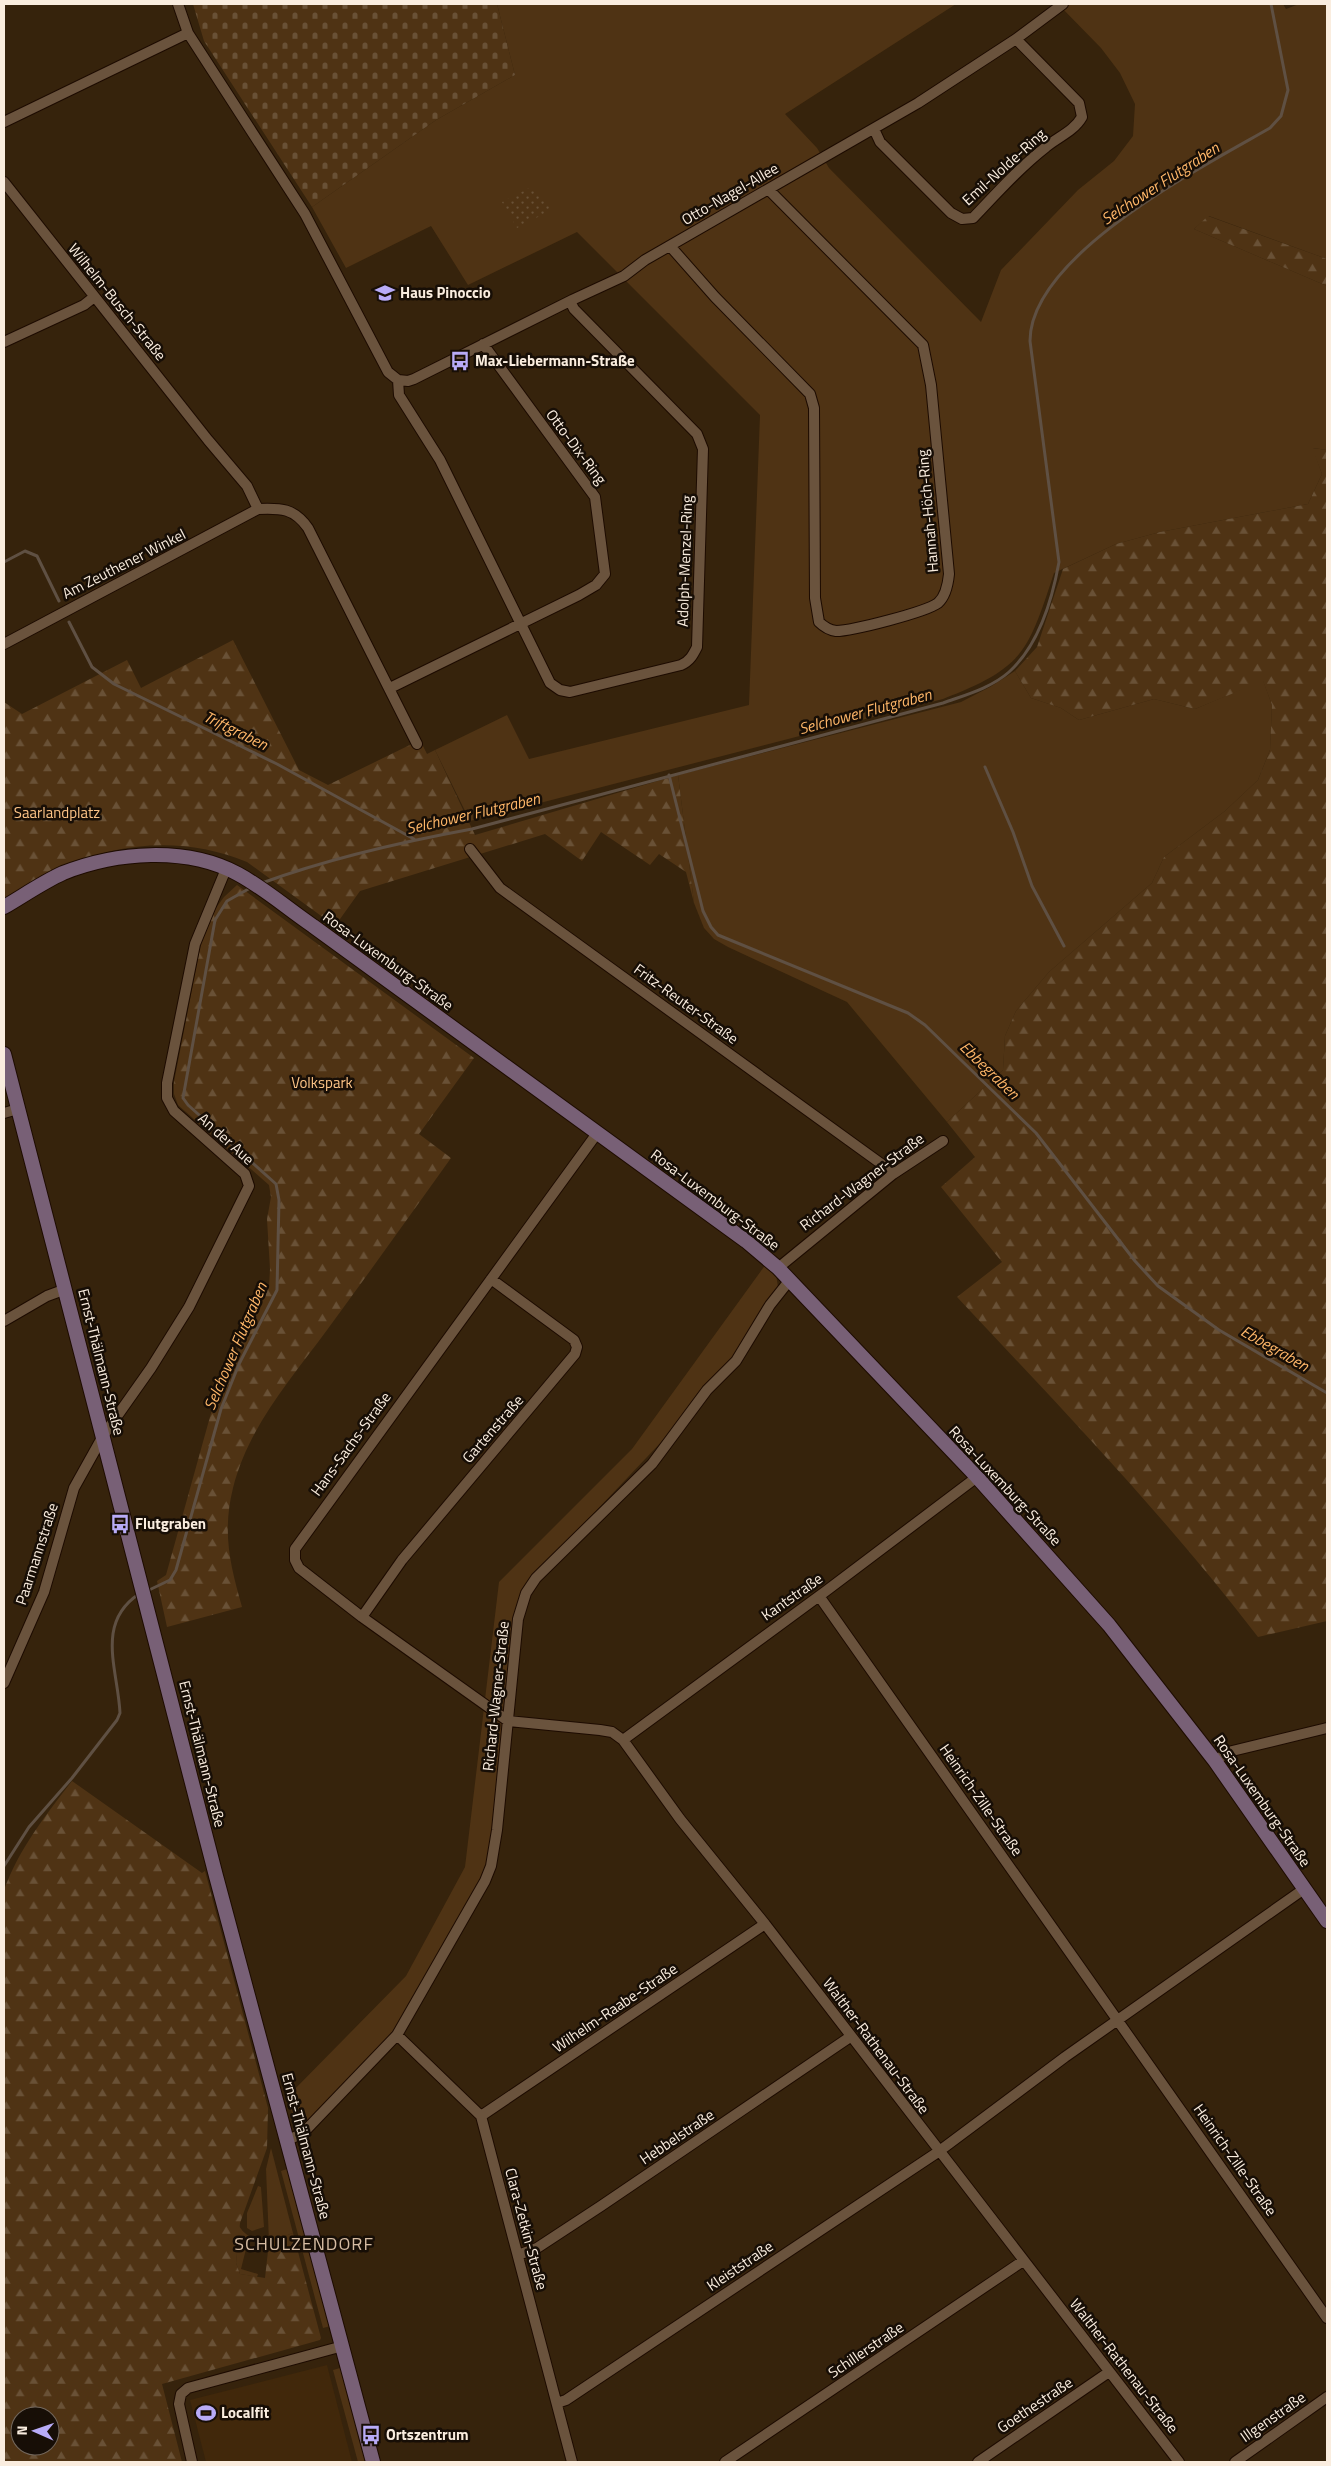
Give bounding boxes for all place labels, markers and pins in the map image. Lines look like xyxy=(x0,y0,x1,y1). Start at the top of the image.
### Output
place label: Haus Pinoccio xyxy=(400,281,491,304)
school or university icon: Haus Pinoccio xyxy=(374,282,396,304)
place label: Max-Liebermann-Straße xyxy=(475,349,635,372)
bus stop icon: Max-Liebermann-Straße xyxy=(449,350,471,372)
place label: Flutgraben xyxy=(135,1512,206,1535)
bus stop icon: Flutgraben xyxy=(109,1513,131,1535)
place label: Localfit xyxy=(221,2401,270,2424)
sports icon: Localfit xyxy=(195,2402,217,2424)
place label: Ortszentrum xyxy=(386,2423,469,2446)
bus stop icon: Ortszentrum xyxy=(360,2424,382,2446)

